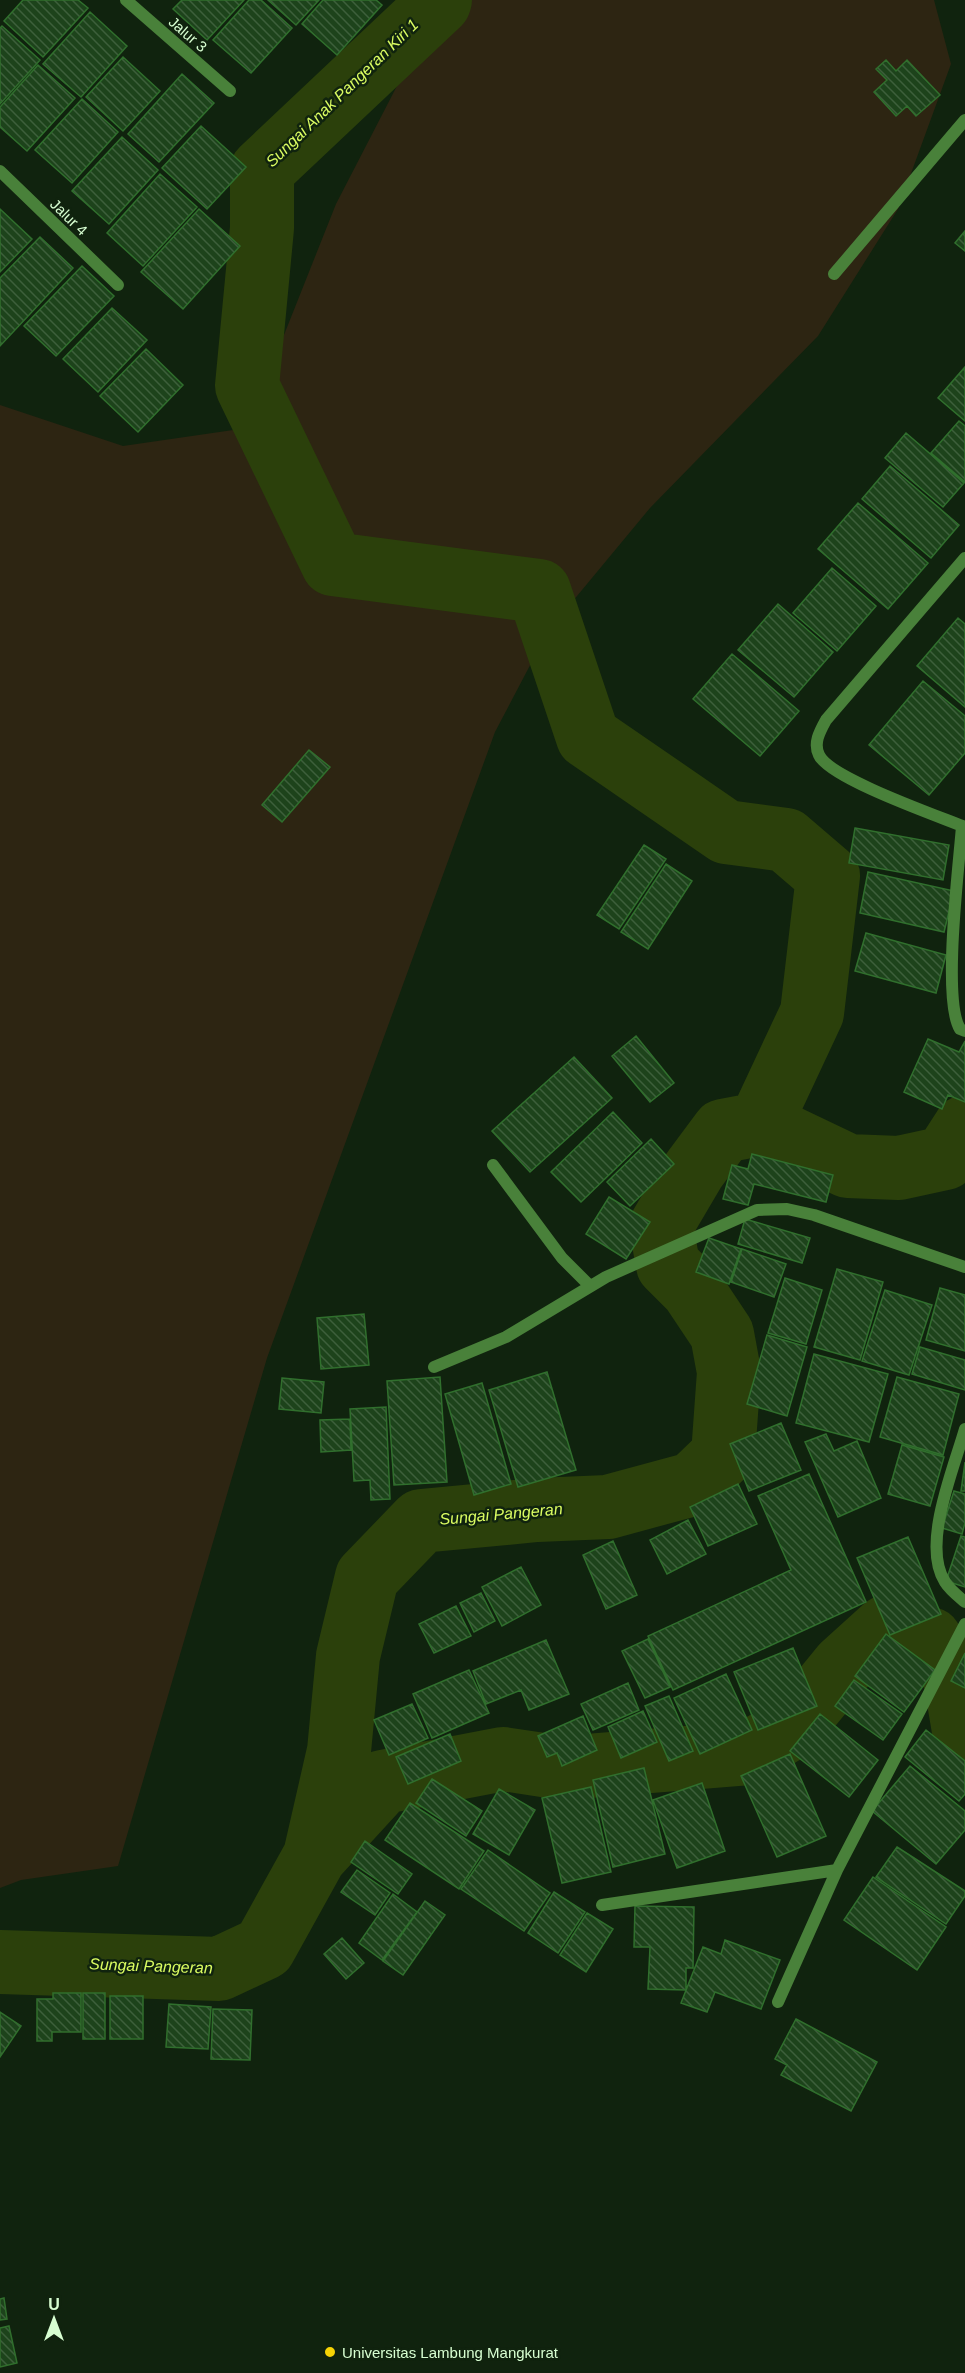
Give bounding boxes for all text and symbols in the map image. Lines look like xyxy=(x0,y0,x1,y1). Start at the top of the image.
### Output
street label: Jalur 3 xyxy=(165,13,211,55)
water label: Sungai Anak Pangeran Kiri 1 xyxy=(262,16,422,170)
street label: Jalur 4 xyxy=(47,195,91,239)
water label: Sungai Pangeran xyxy=(439,1500,563,1528)
water label: Sungai Pangeran xyxy=(89,1955,213,1977)
north arrow xyxy=(24,2289,84,2349)
text: U xyxy=(48,2296,60,2313)
place label: Universitas Lambung Mangkurat xyxy=(342,2344,559,2361)
marker: Universitas Lambung Mangkurat xyxy=(323,2345,337,2359)

